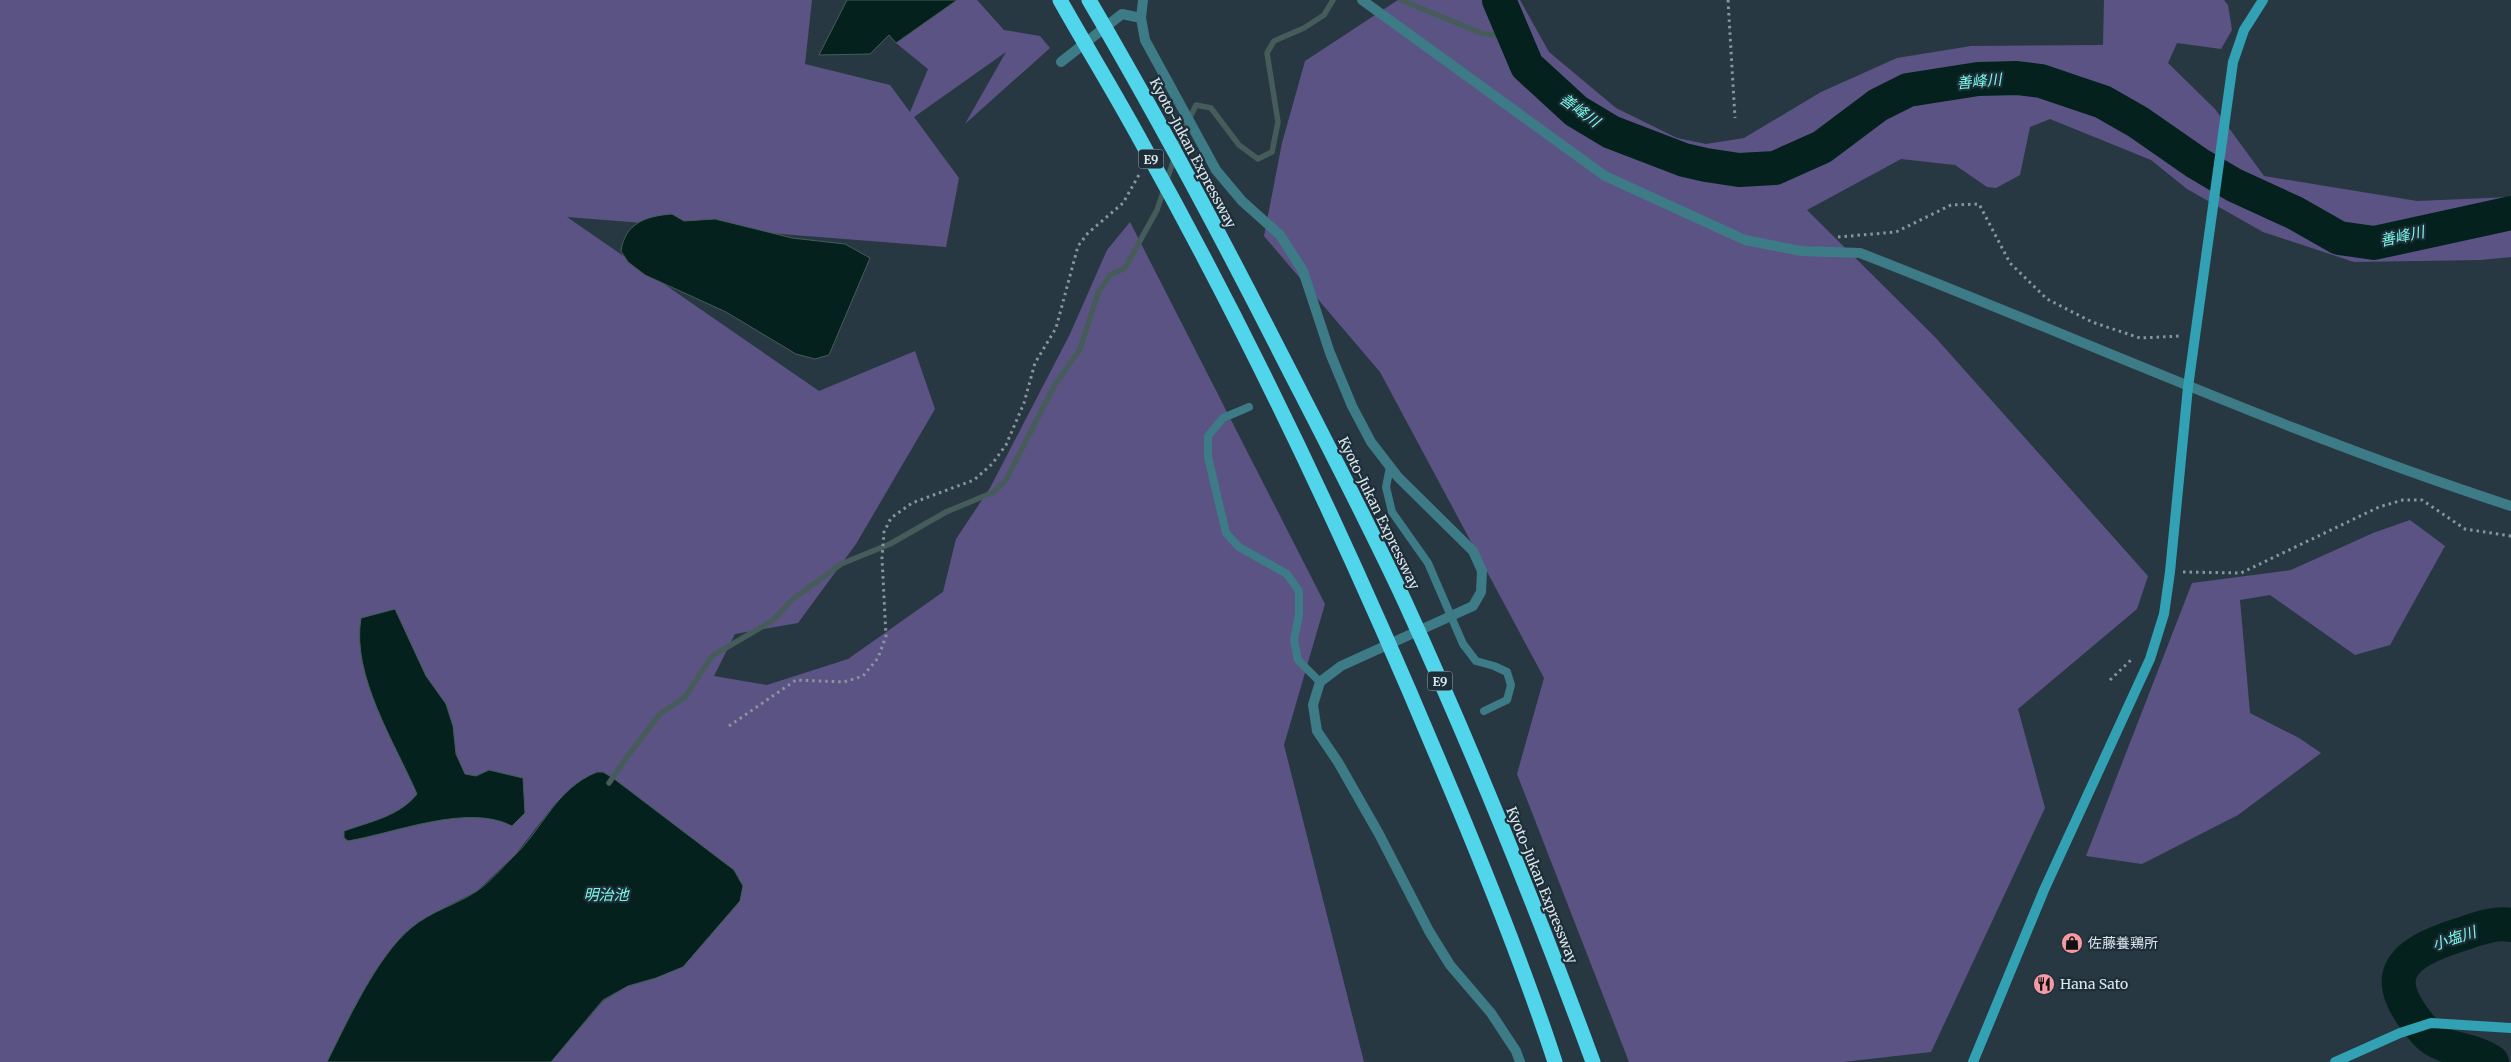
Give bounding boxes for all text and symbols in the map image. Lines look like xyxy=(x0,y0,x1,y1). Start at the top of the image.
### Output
water label: 善峰川 xyxy=(1956,69,2004,92)
street label: Kyoto-Jukan Expressway xyxy=(1146,75,1241,232)
water label: 善峰川 xyxy=(1556,89,1605,132)
road number: E9 xyxy=(1138,150,1164,168)
water label: 善峰川 xyxy=(2378,222,2428,250)
street label: Kyoto-Jukan Expressway xyxy=(1334,434,1424,593)
road number: E9 xyxy=(1428,671,1452,690)
street label: Kyoto-Jukan Expressway xyxy=(1502,804,1582,967)
water label: 明治池 xyxy=(583,885,630,904)
water label: 小塩川 xyxy=(2430,921,2480,954)
shop icon: 佐藤養鶏所 xyxy=(2060,931,2084,955)
place label: 佐藤養鶏所 xyxy=(2088,934,2158,952)
restaurant icon: Hana Sato xyxy=(2032,972,2056,996)
place label: Hana Sato xyxy=(2060,975,2128,993)

